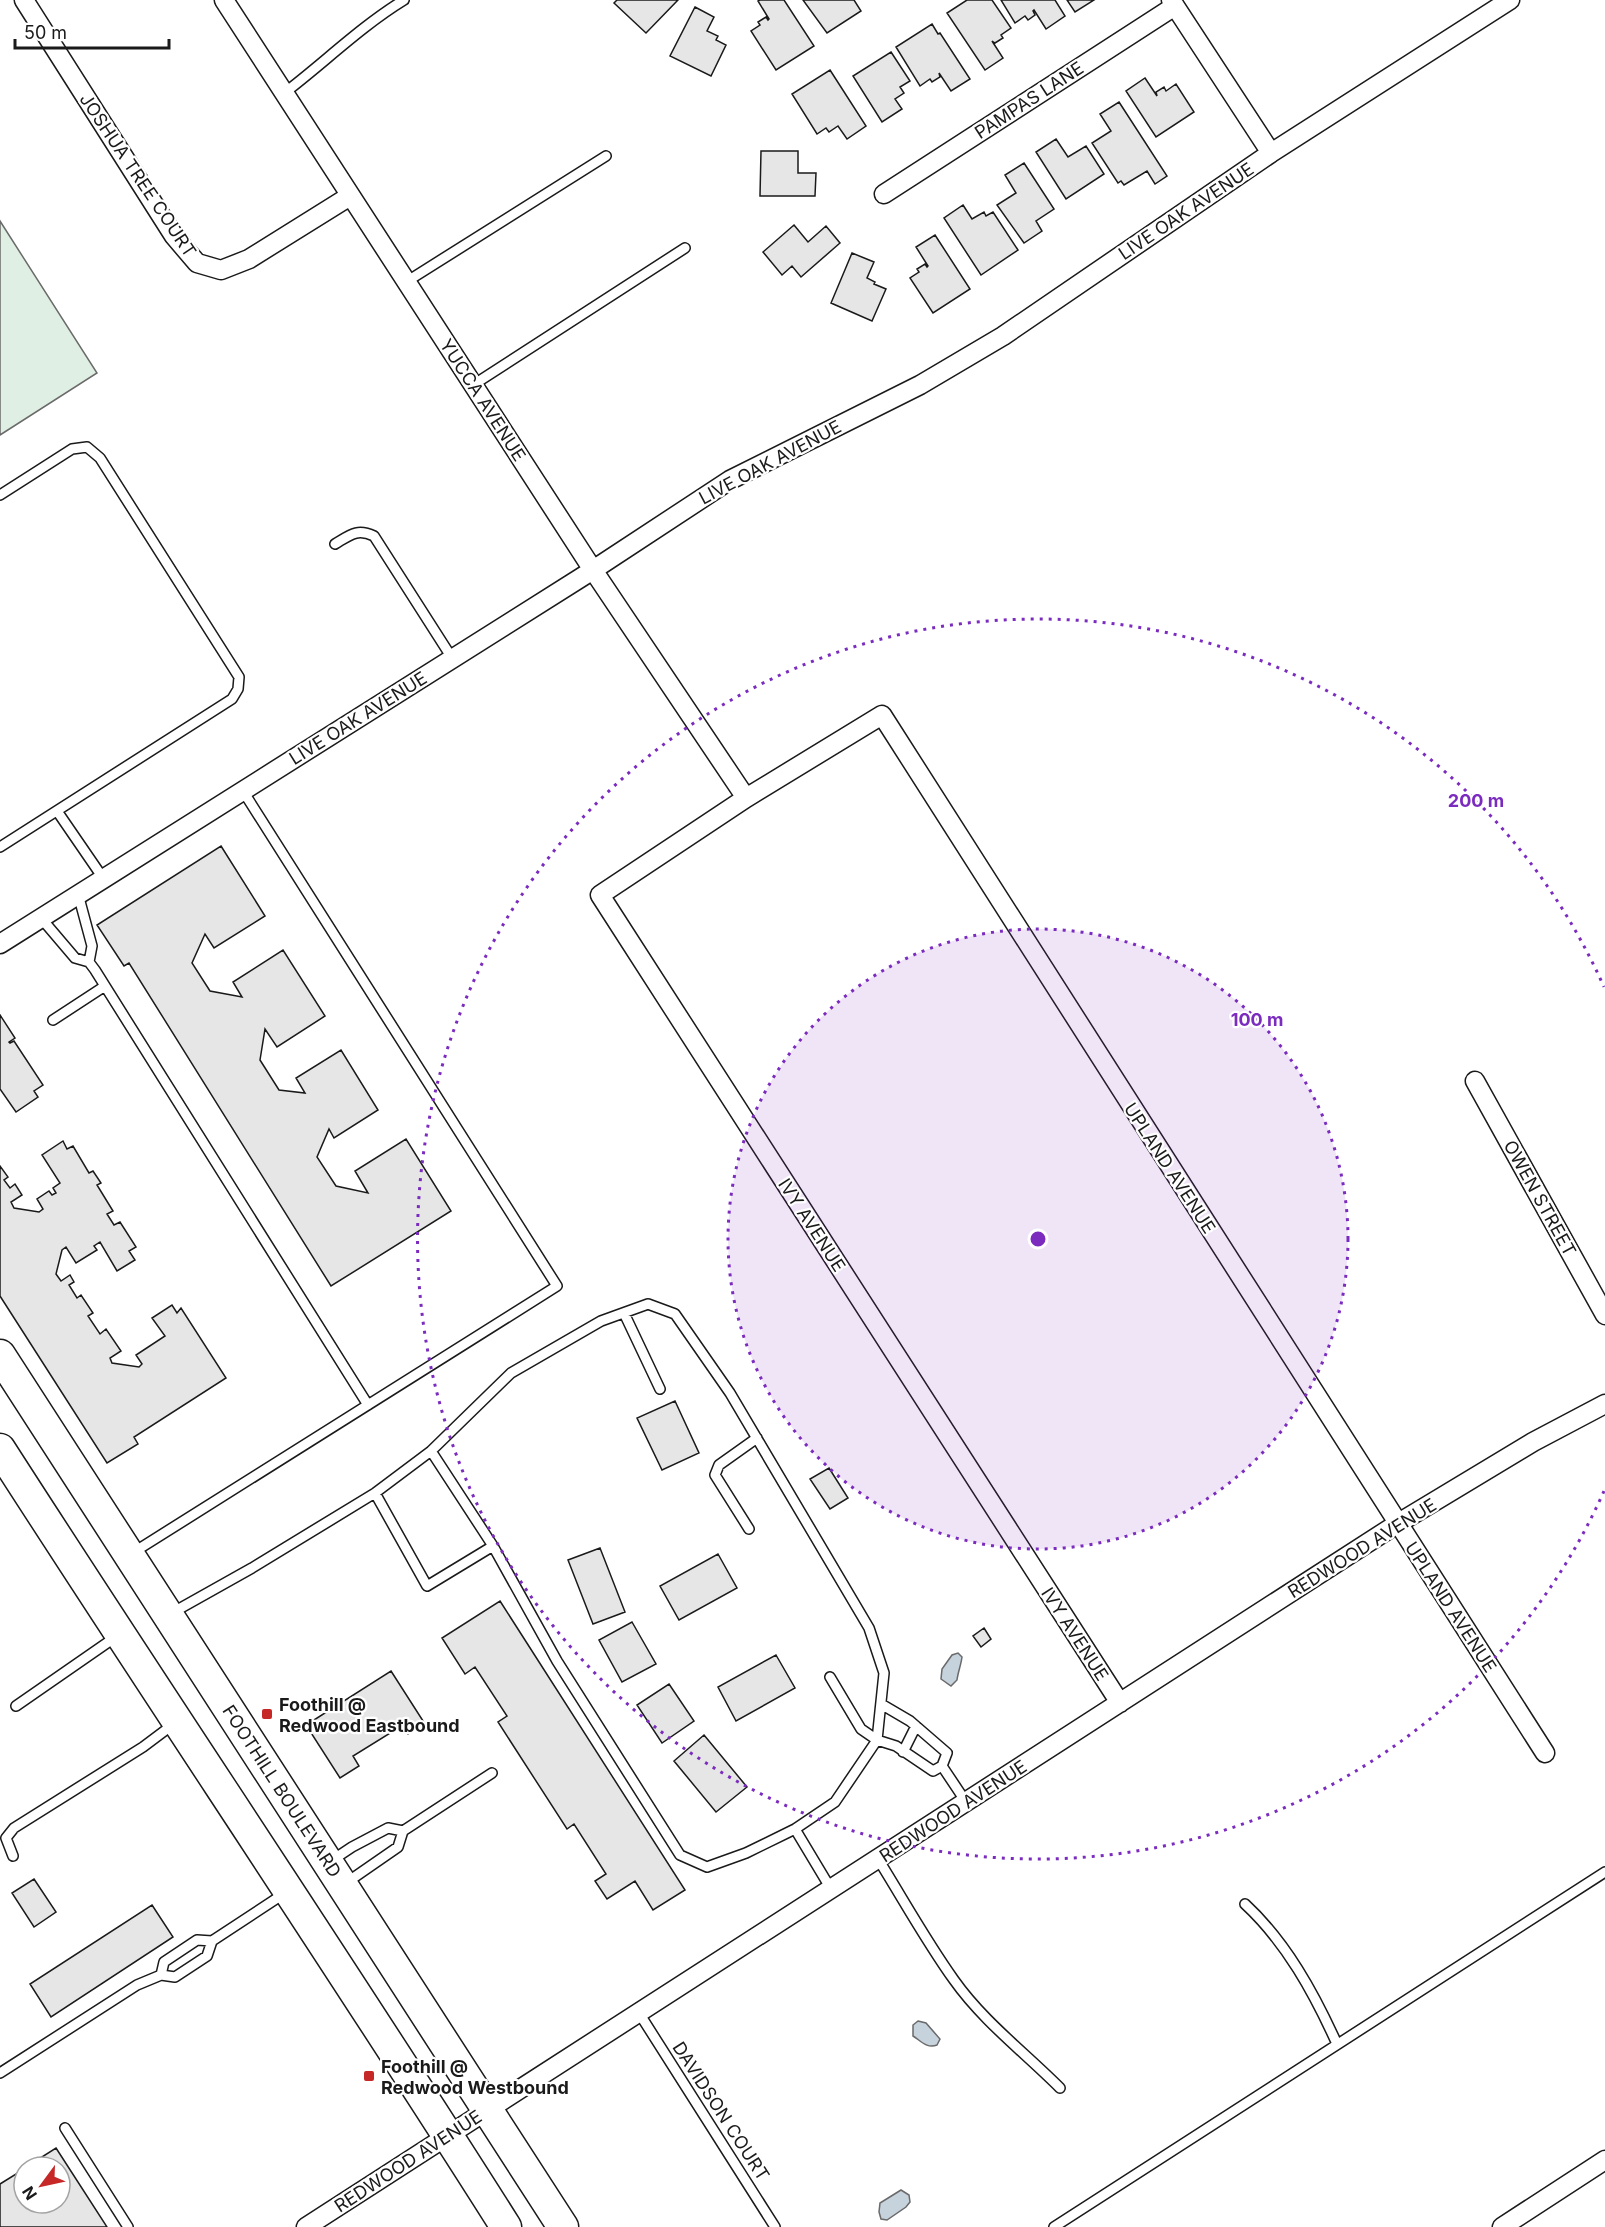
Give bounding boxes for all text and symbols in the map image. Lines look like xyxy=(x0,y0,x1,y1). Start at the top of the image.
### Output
scale bar xyxy=(15,12,170,50)
text: 50 m xyxy=(24,22,67,43)
street label: PAMPAS LANE xyxy=(971,57,1087,143)
street label: JOSHUA TREE COURT xyxy=(75,89,201,261)
street label: LIVE OAK AVENUE xyxy=(1115,158,1257,264)
street label: YUCCA AVENUE xyxy=(436,335,530,465)
street label: LIVE OAK AVENUE xyxy=(695,416,845,508)
street label: LIVE OAK AVENUE xyxy=(285,667,431,769)
text: 200 m xyxy=(1448,790,1504,811)
text: 100 m xyxy=(1231,1009,1283,1030)
street label: UPLAND AVENUE xyxy=(1120,1099,1220,1237)
street label: OWEN STREET xyxy=(1500,1137,1580,1259)
street label: IVY AVENUE xyxy=(774,1175,850,1275)
centre of rings xyxy=(1028,1229,1048,1249)
street label: REDWOOD AVENUE xyxy=(1284,1494,1440,1602)
street label: UPLAND AVENUE xyxy=(1401,1538,1501,1676)
street label: IVY AVENUE xyxy=(1037,1584,1113,1684)
place label: Foothill @ Redwood Eastbound xyxy=(279,1694,460,1736)
street label: FOOTHILL BOULEVARD xyxy=(218,1701,346,1881)
marker: Foothill @ Redwood Eastbound xyxy=(260,1707,274,1721)
street label: REDWOOD AVENUE xyxy=(876,1756,1030,1866)
street label: DAVIDSON COURT xyxy=(668,2038,774,2184)
place label: Foothill @ Redwood Westbound xyxy=(381,2056,569,2098)
marker: Foothill @ Redwood Westbound xyxy=(362,2069,376,2083)
street label: REDWOOD AVENUE xyxy=(331,2106,485,2216)
north arrow xyxy=(12,2155,72,2215)
text: N xyxy=(18,2183,41,2204)

